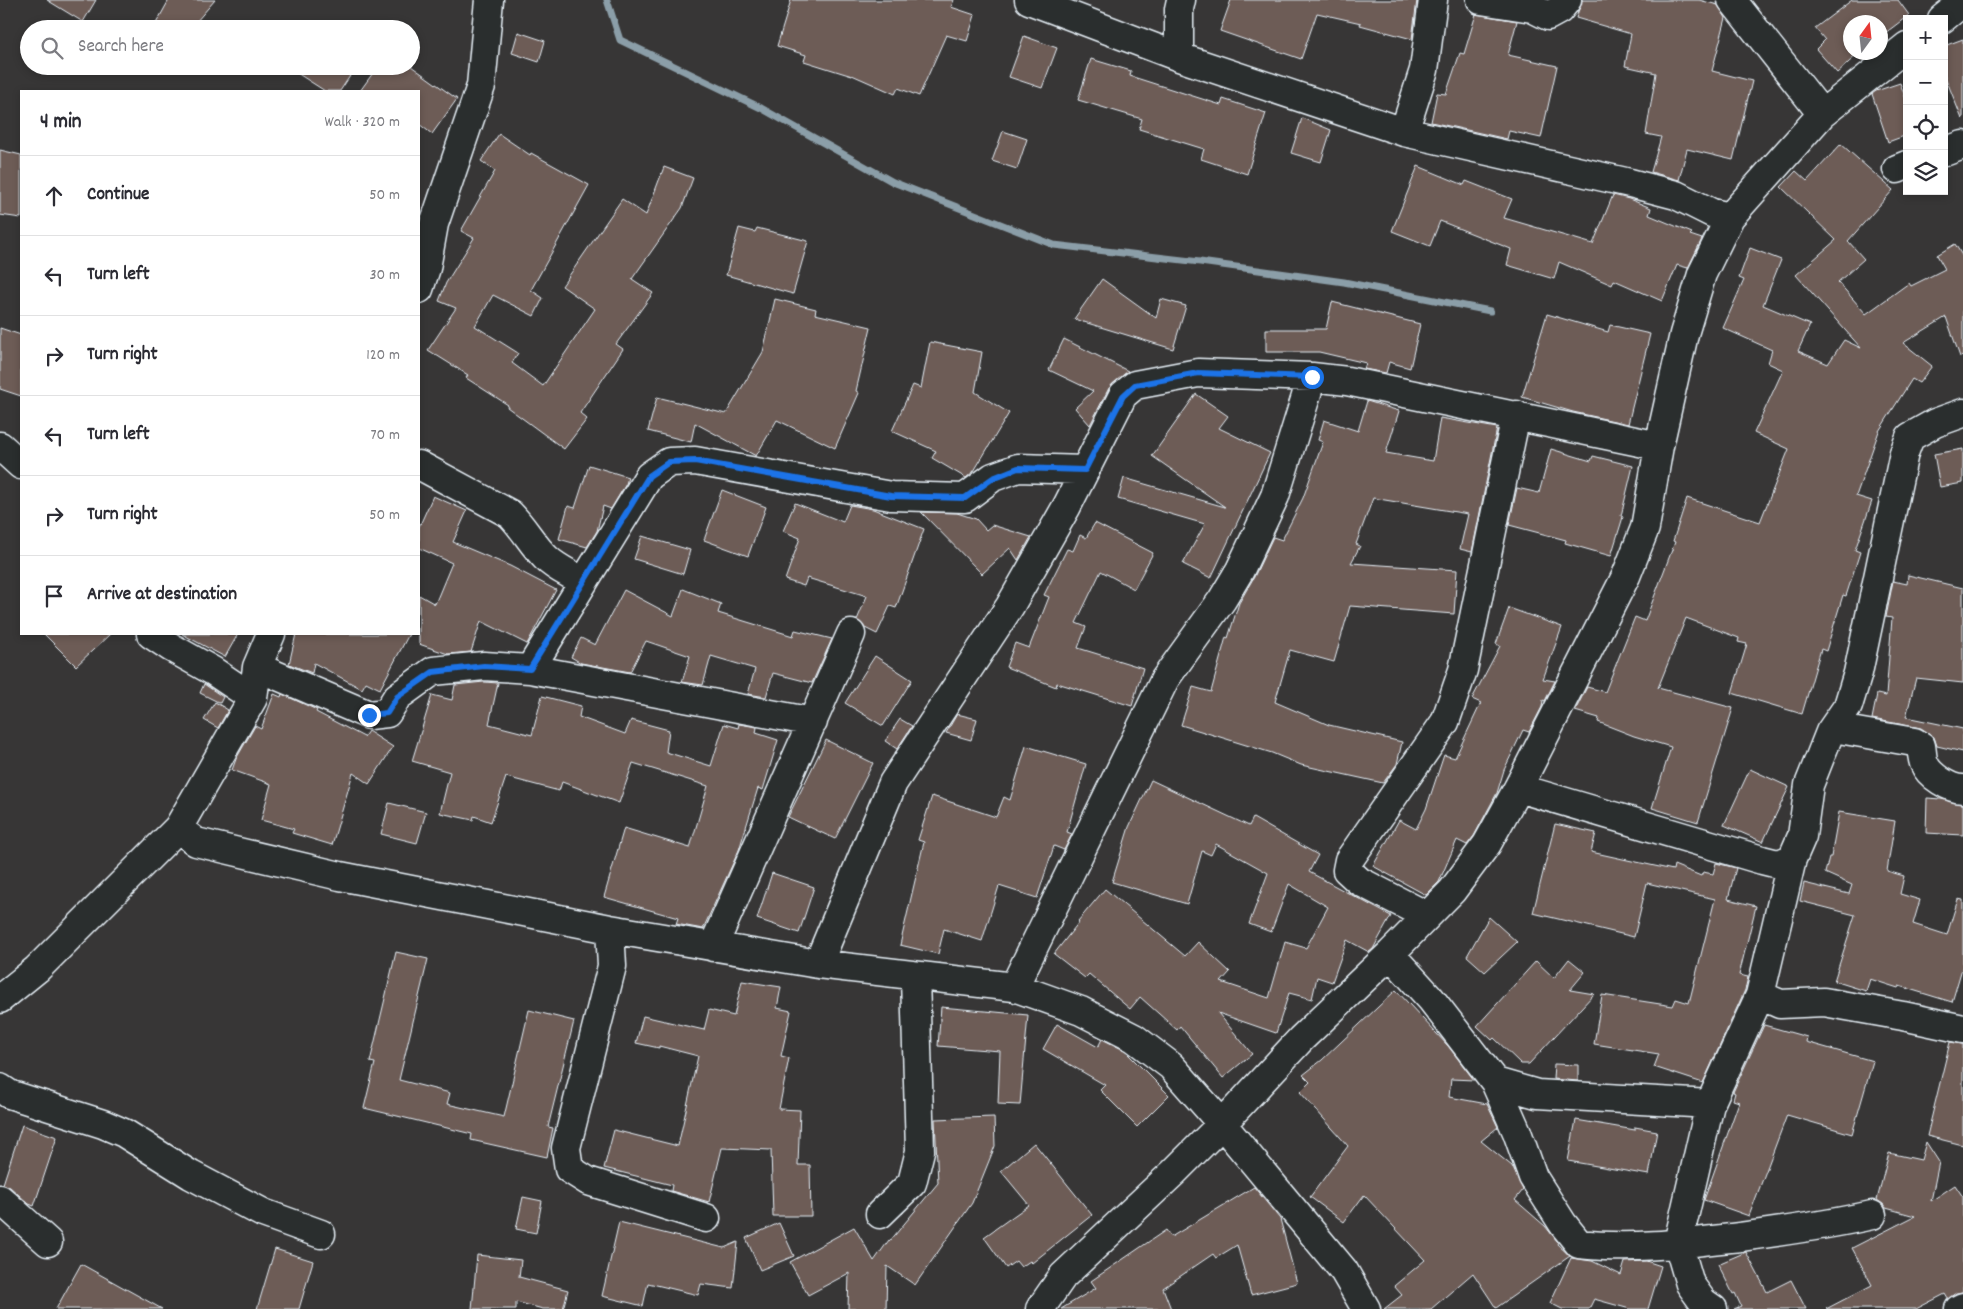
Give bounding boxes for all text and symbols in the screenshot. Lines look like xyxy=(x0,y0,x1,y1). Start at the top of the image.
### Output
north arrow xyxy=(1843,15,1888,60)
map controls xyxy=(1903,15,1948,195)
button: + xyxy=(1903,15,1948,60)
search box xyxy=(20,20,420,75)
icon: search xyxy=(38,34,66,62)
text: Search here xyxy=(78,34,164,61)
button: − xyxy=(1903,60,1948,105)
button: locate xyxy=(1903,105,1948,150)
text: 4 min xyxy=(40,108,82,138)
text: Walk · 320 m xyxy=(324,111,400,134)
button: layers xyxy=(1903,150,1948,195)
icon: ahead xyxy=(40,182,68,210)
text: Continue xyxy=(87,182,149,209)
text: 50 m xyxy=(369,184,400,207)
icon: left xyxy=(40,262,68,290)
text: Turn left xyxy=(87,262,150,289)
text: 30 m xyxy=(370,264,400,287)
icon: right xyxy=(40,342,68,370)
text: Turn right xyxy=(87,342,158,369)
text: 120 m xyxy=(366,344,400,367)
route start xyxy=(1301,366,1324,389)
icon: left xyxy=(40,422,68,450)
text: Turn left xyxy=(87,422,150,449)
text: 70 m xyxy=(370,424,400,447)
icon: right xyxy=(40,502,68,530)
text: Turn right xyxy=(87,502,158,529)
text: 50 m xyxy=(369,504,400,527)
icon: arrive xyxy=(40,582,68,610)
text: Arrive at destination xyxy=(87,582,237,609)
route end xyxy=(358,704,381,727)

